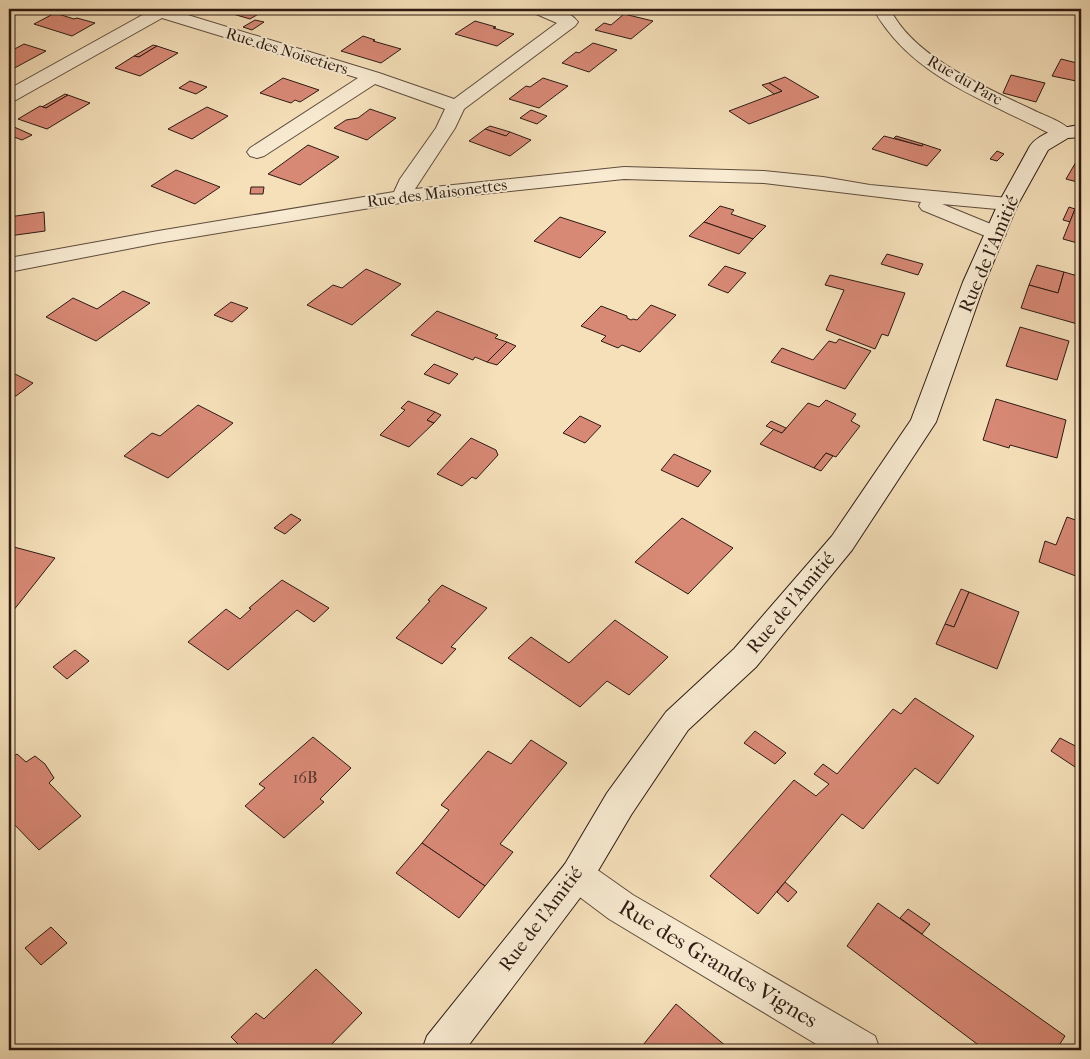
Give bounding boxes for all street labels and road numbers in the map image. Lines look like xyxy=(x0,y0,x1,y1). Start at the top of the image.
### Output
street label: Rue des Noisetiers xyxy=(224,23,351,79)
street label: Rue du Parc xyxy=(924,51,1006,109)
street label: Rue des Maisonettes xyxy=(366,175,508,211)
street label: Rue de l'Amitié xyxy=(954,192,1024,316)
street label: Rue de l'Amitié xyxy=(742,548,840,658)
street label: Rue de l'Amitié xyxy=(495,862,587,976)
street label: Rue des Grandes Vignes xyxy=(614,894,822,1034)

